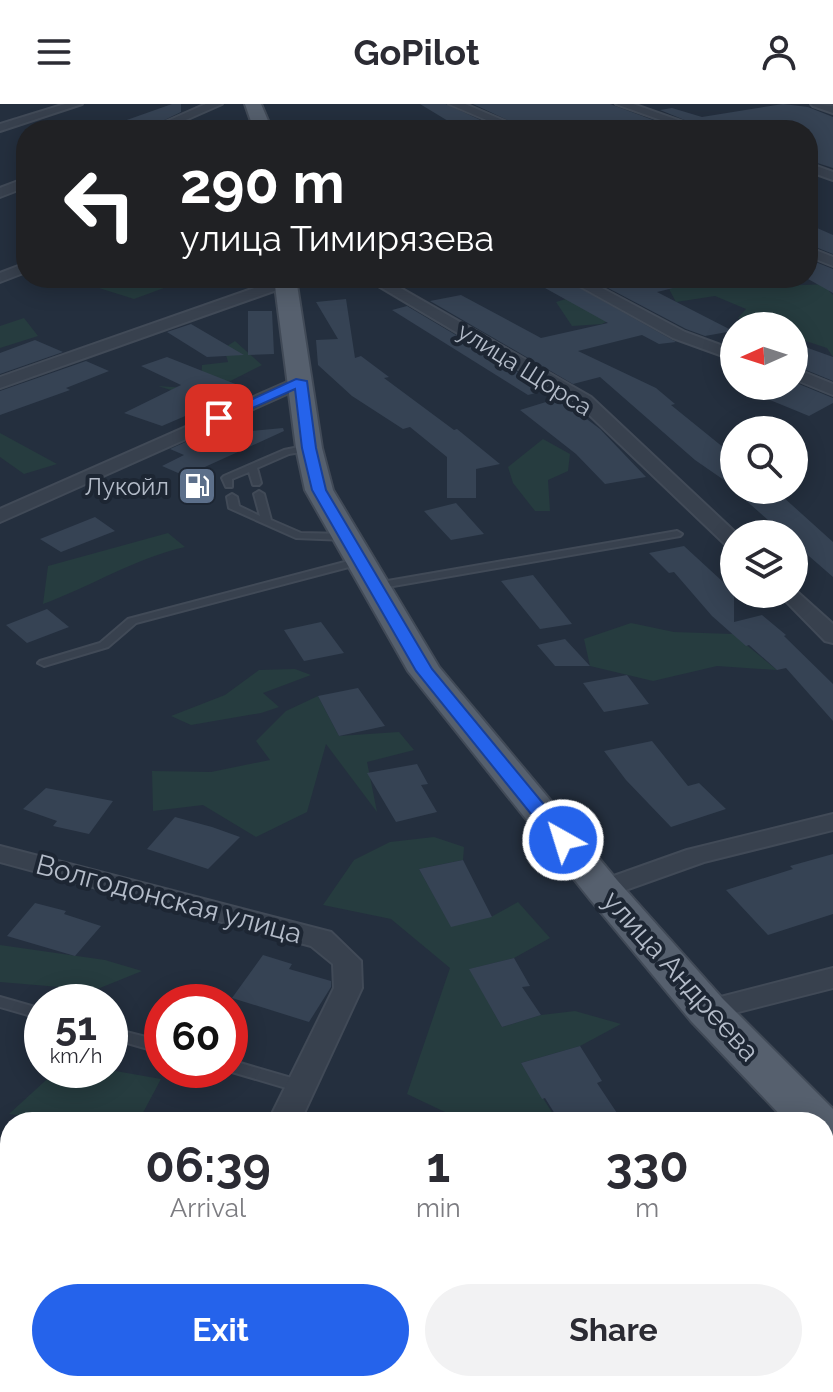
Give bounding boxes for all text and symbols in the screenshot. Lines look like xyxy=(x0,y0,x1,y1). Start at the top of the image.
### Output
icon: menu xyxy=(32,30,76,74)
icon: person xyxy=(757,30,801,74)
text: GoPilot xyxy=(354,31,479,73)
text: 290 m xyxy=(180,150,345,216)
icon: left xyxy=(48,152,152,256)
text: улица Тимирязева xyxy=(180,217,494,259)
north arrow xyxy=(720,312,808,400)
map controls xyxy=(720,312,808,608)
street label: улица Щорса xyxy=(452,316,598,422)
pin xyxy=(185,384,253,452)
icon: arrive xyxy=(197,396,241,440)
button: search xyxy=(720,416,808,504)
fuel station icon: Лукойл xyxy=(176,465,218,507)
place label: Лукойл xyxy=(85,472,169,501)
button: layers xyxy=(720,520,808,608)
position arrow xyxy=(521,798,605,882)
street label: Волгодонская улица xyxy=(33,848,305,950)
street label: улица Андреева xyxy=(596,884,766,1068)
speed limit sign: 60 xyxy=(144,984,248,1088)
text: 51 xyxy=(55,1002,97,1049)
text: km/h xyxy=(50,1044,102,1068)
text: 06:39 xyxy=(145,1137,271,1193)
text: 1 xyxy=(426,1137,450,1193)
text: 330 xyxy=(606,1137,689,1193)
text: Arrival xyxy=(170,1193,246,1223)
text: min xyxy=(416,1193,461,1223)
text: m xyxy=(635,1193,659,1223)
button: Exit xyxy=(32,1284,409,1376)
button: Share xyxy=(425,1284,802,1376)

